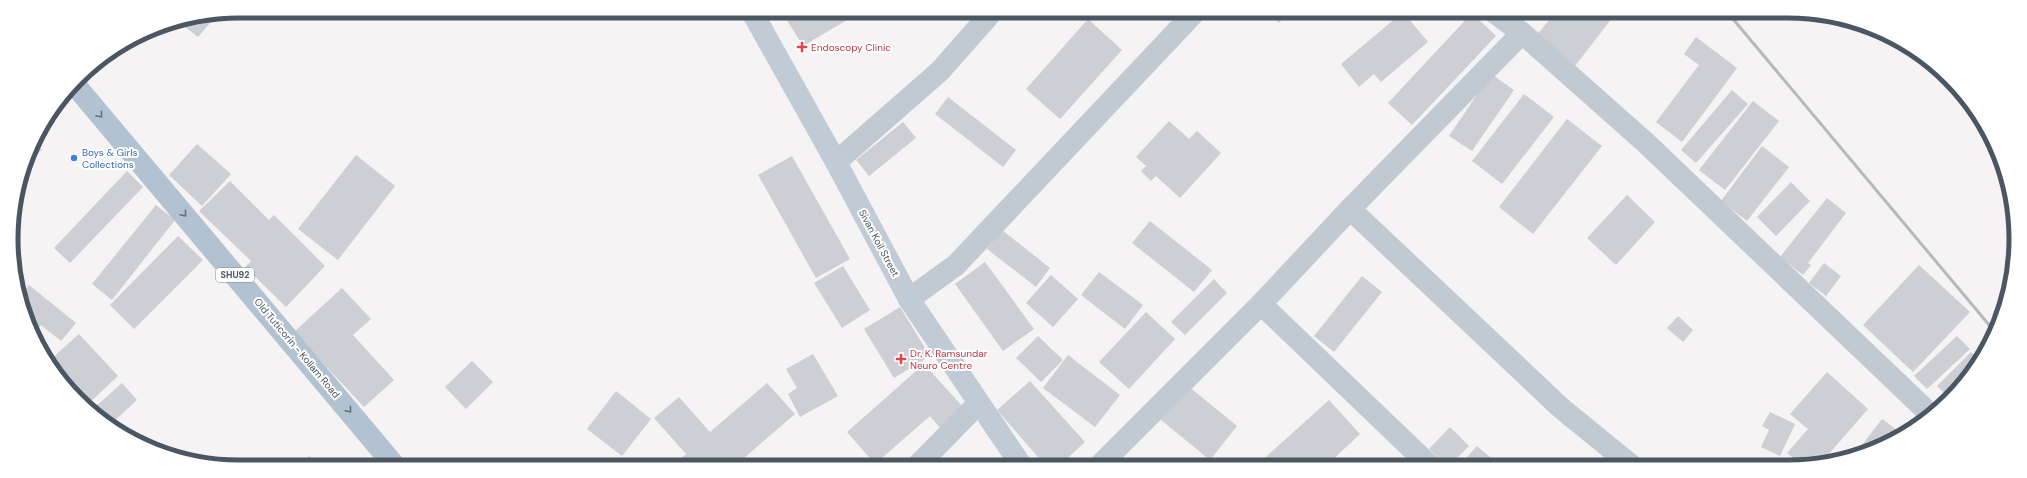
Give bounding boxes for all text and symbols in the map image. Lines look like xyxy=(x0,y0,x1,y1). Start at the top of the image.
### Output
marker: Endoscopy Clinic xyxy=(796,41,808,53)
place label: Endoscopy Clinic xyxy=(811,41,891,54)
one-way arrow xyxy=(96,110,103,117)
place label: Boys & Girls Collections xyxy=(82,146,137,171)
marker: Boys & Girls Collections xyxy=(69,153,79,163)
street label: Sivan Koil Street xyxy=(856,207,902,279)
one-way arrow xyxy=(179,210,186,217)
road number: SHU92 xyxy=(216,268,254,282)
street label: Old Tuticorin - Kollam Road xyxy=(251,295,343,401)
place label: Dr. K. Ramsundar Neuro Centre xyxy=(910,347,988,372)
marker: Dr. K. Ramsundar Neuro Centre xyxy=(895,353,907,365)
one-way arrow xyxy=(344,406,351,413)

